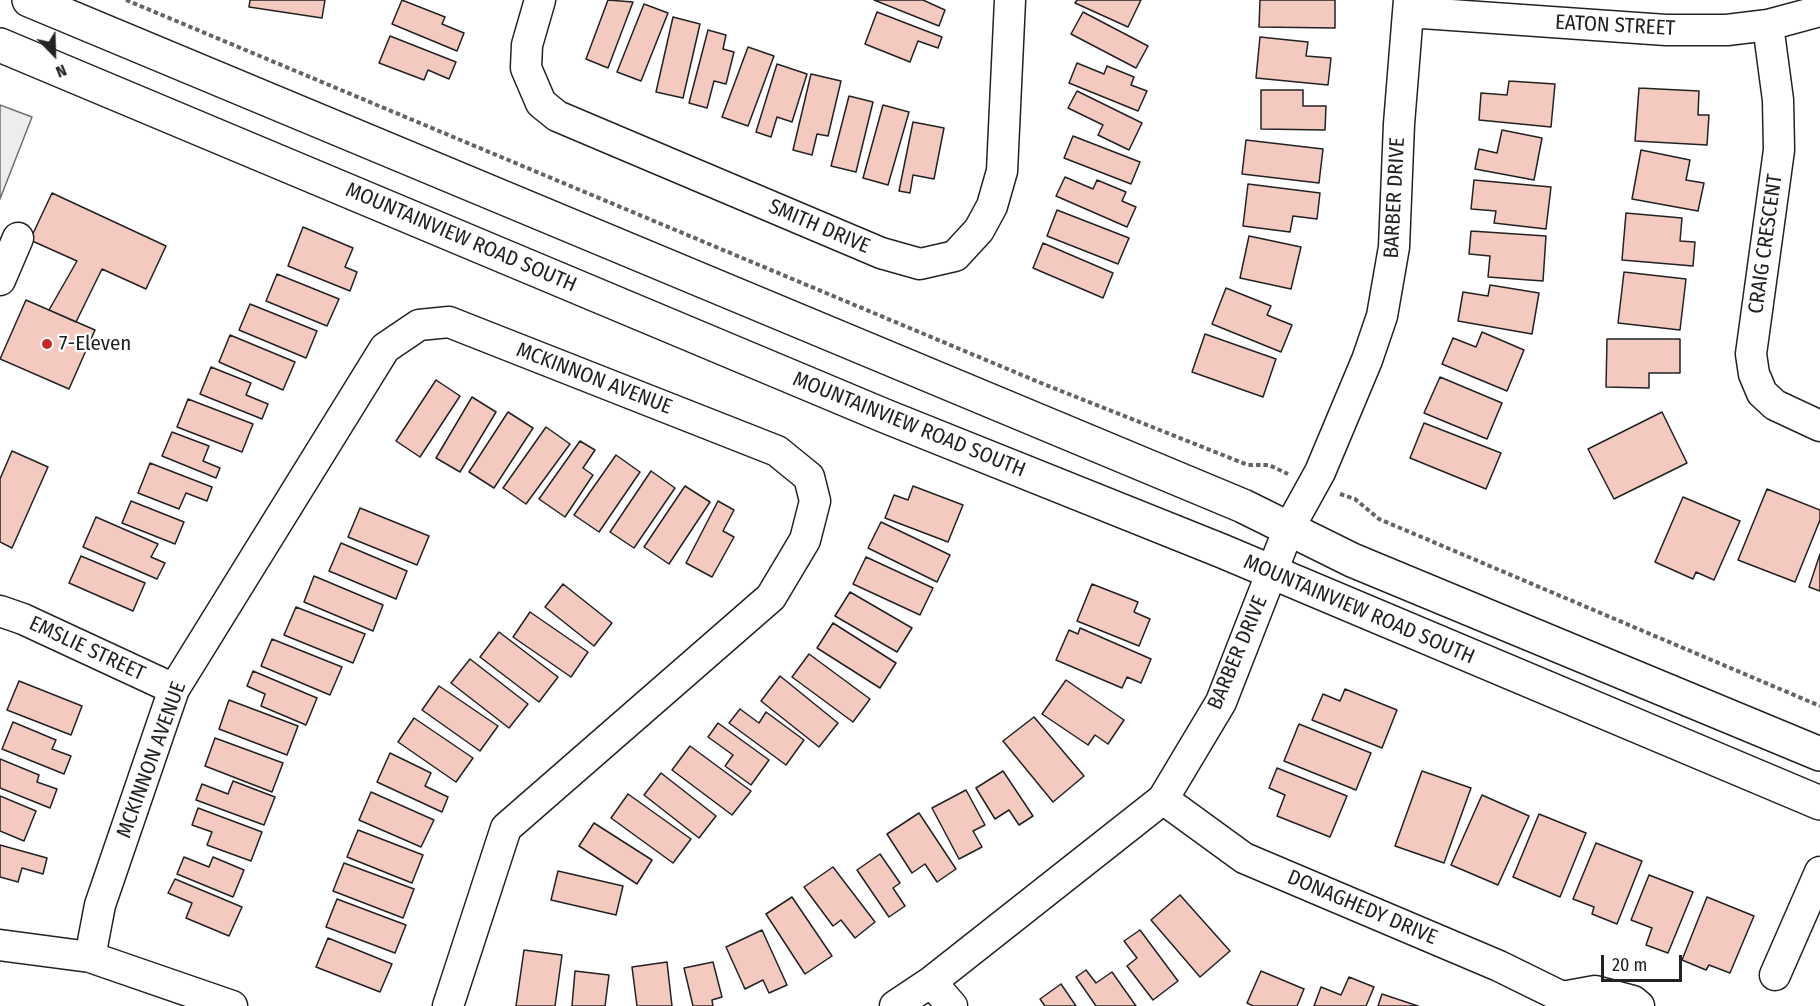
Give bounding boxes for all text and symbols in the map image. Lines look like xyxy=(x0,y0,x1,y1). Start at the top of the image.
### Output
street label: EATON STREET xyxy=(1554,10,1676,42)
north arrow xyxy=(24,24,84,84)
text: N xyxy=(53,60,69,82)
street label: BARBER DRIVE xyxy=(1379,137,1411,259)
street label: CRAIG CRESCENT xyxy=(1744,173,1788,315)
street label: MOUNTAINVIEW ROAD SOUTH xyxy=(342,178,580,298)
street label: SMITH DRIVE xyxy=(765,194,873,260)
place label: 7-Eleven xyxy=(59,331,131,357)
marker: 7-Eleven xyxy=(40,337,54,351)
street label: MCKINNON AVENUE xyxy=(513,338,675,420)
street label: MOUNTAINVIEW ROAD SOUTH xyxy=(789,367,1029,483)
street label: MOUNTAINVIEW ROAD SOUTH xyxy=(1240,550,1478,670)
street label: BARBER DRIVE xyxy=(1203,592,1273,714)
street label: EMSLIE STREET xyxy=(25,611,149,687)
street label: MCKINNON AVENUE xyxy=(112,678,192,842)
street label: DONAGHEDY DRIVE xyxy=(1283,865,1441,951)
scale bar xyxy=(1604,943,1685,981)
text: 20 m xyxy=(1612,954,1647,976)

